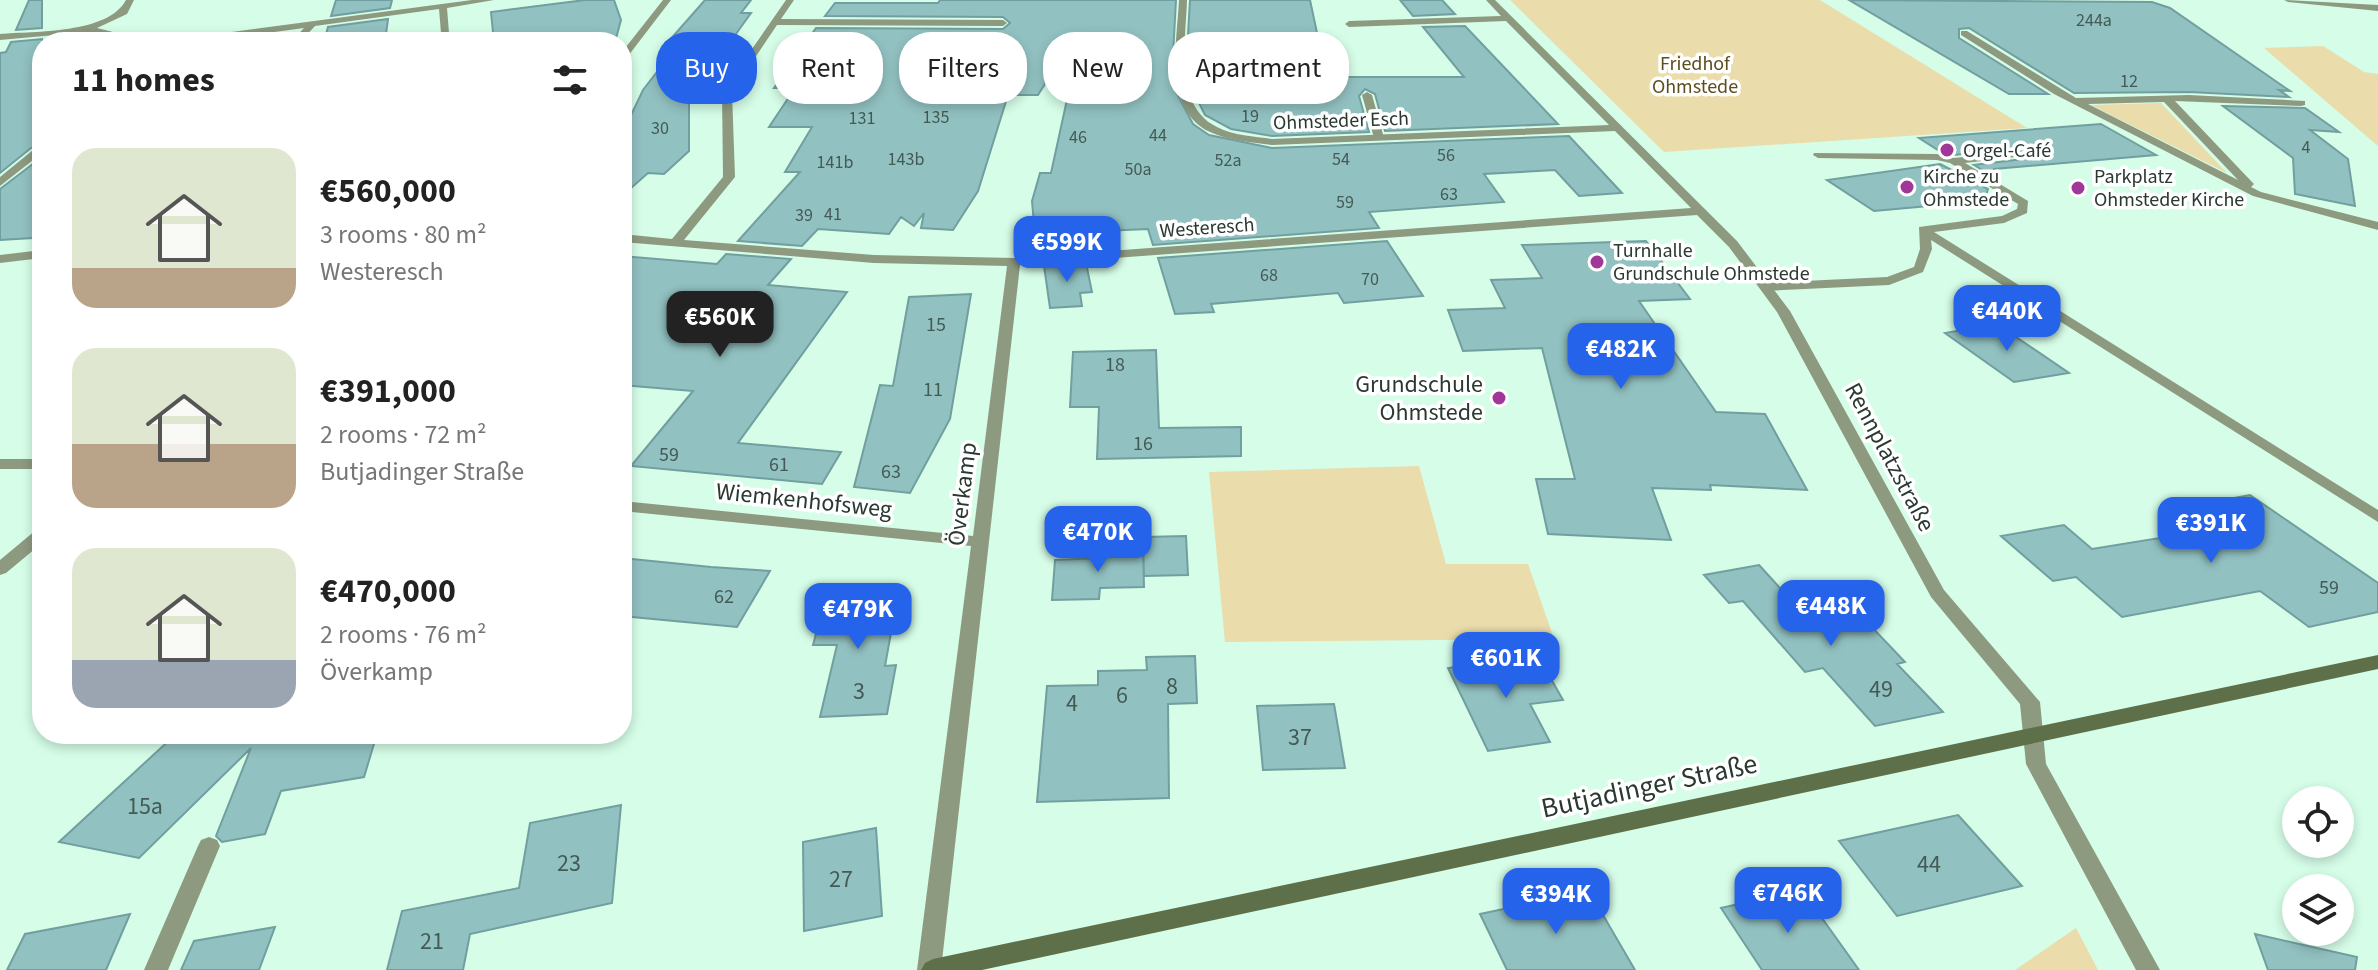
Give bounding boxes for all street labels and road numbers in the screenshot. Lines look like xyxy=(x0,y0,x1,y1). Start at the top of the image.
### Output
street label: Ohmsteder Esch xyxy=(1273,105,1409,137)
street label: Westeresch xyxy=(1159,211,1255,245)
street label: Rennplatzstraße xyxy=(1836,376,1944,538)
street label: Överkamp xyxy=(939,440,986,548)
street label: Wiemkenhofsweg xyxy=(714,474,894,527)
street label: Butjadinger Straße xyxy=(1538,744,1761,828)

